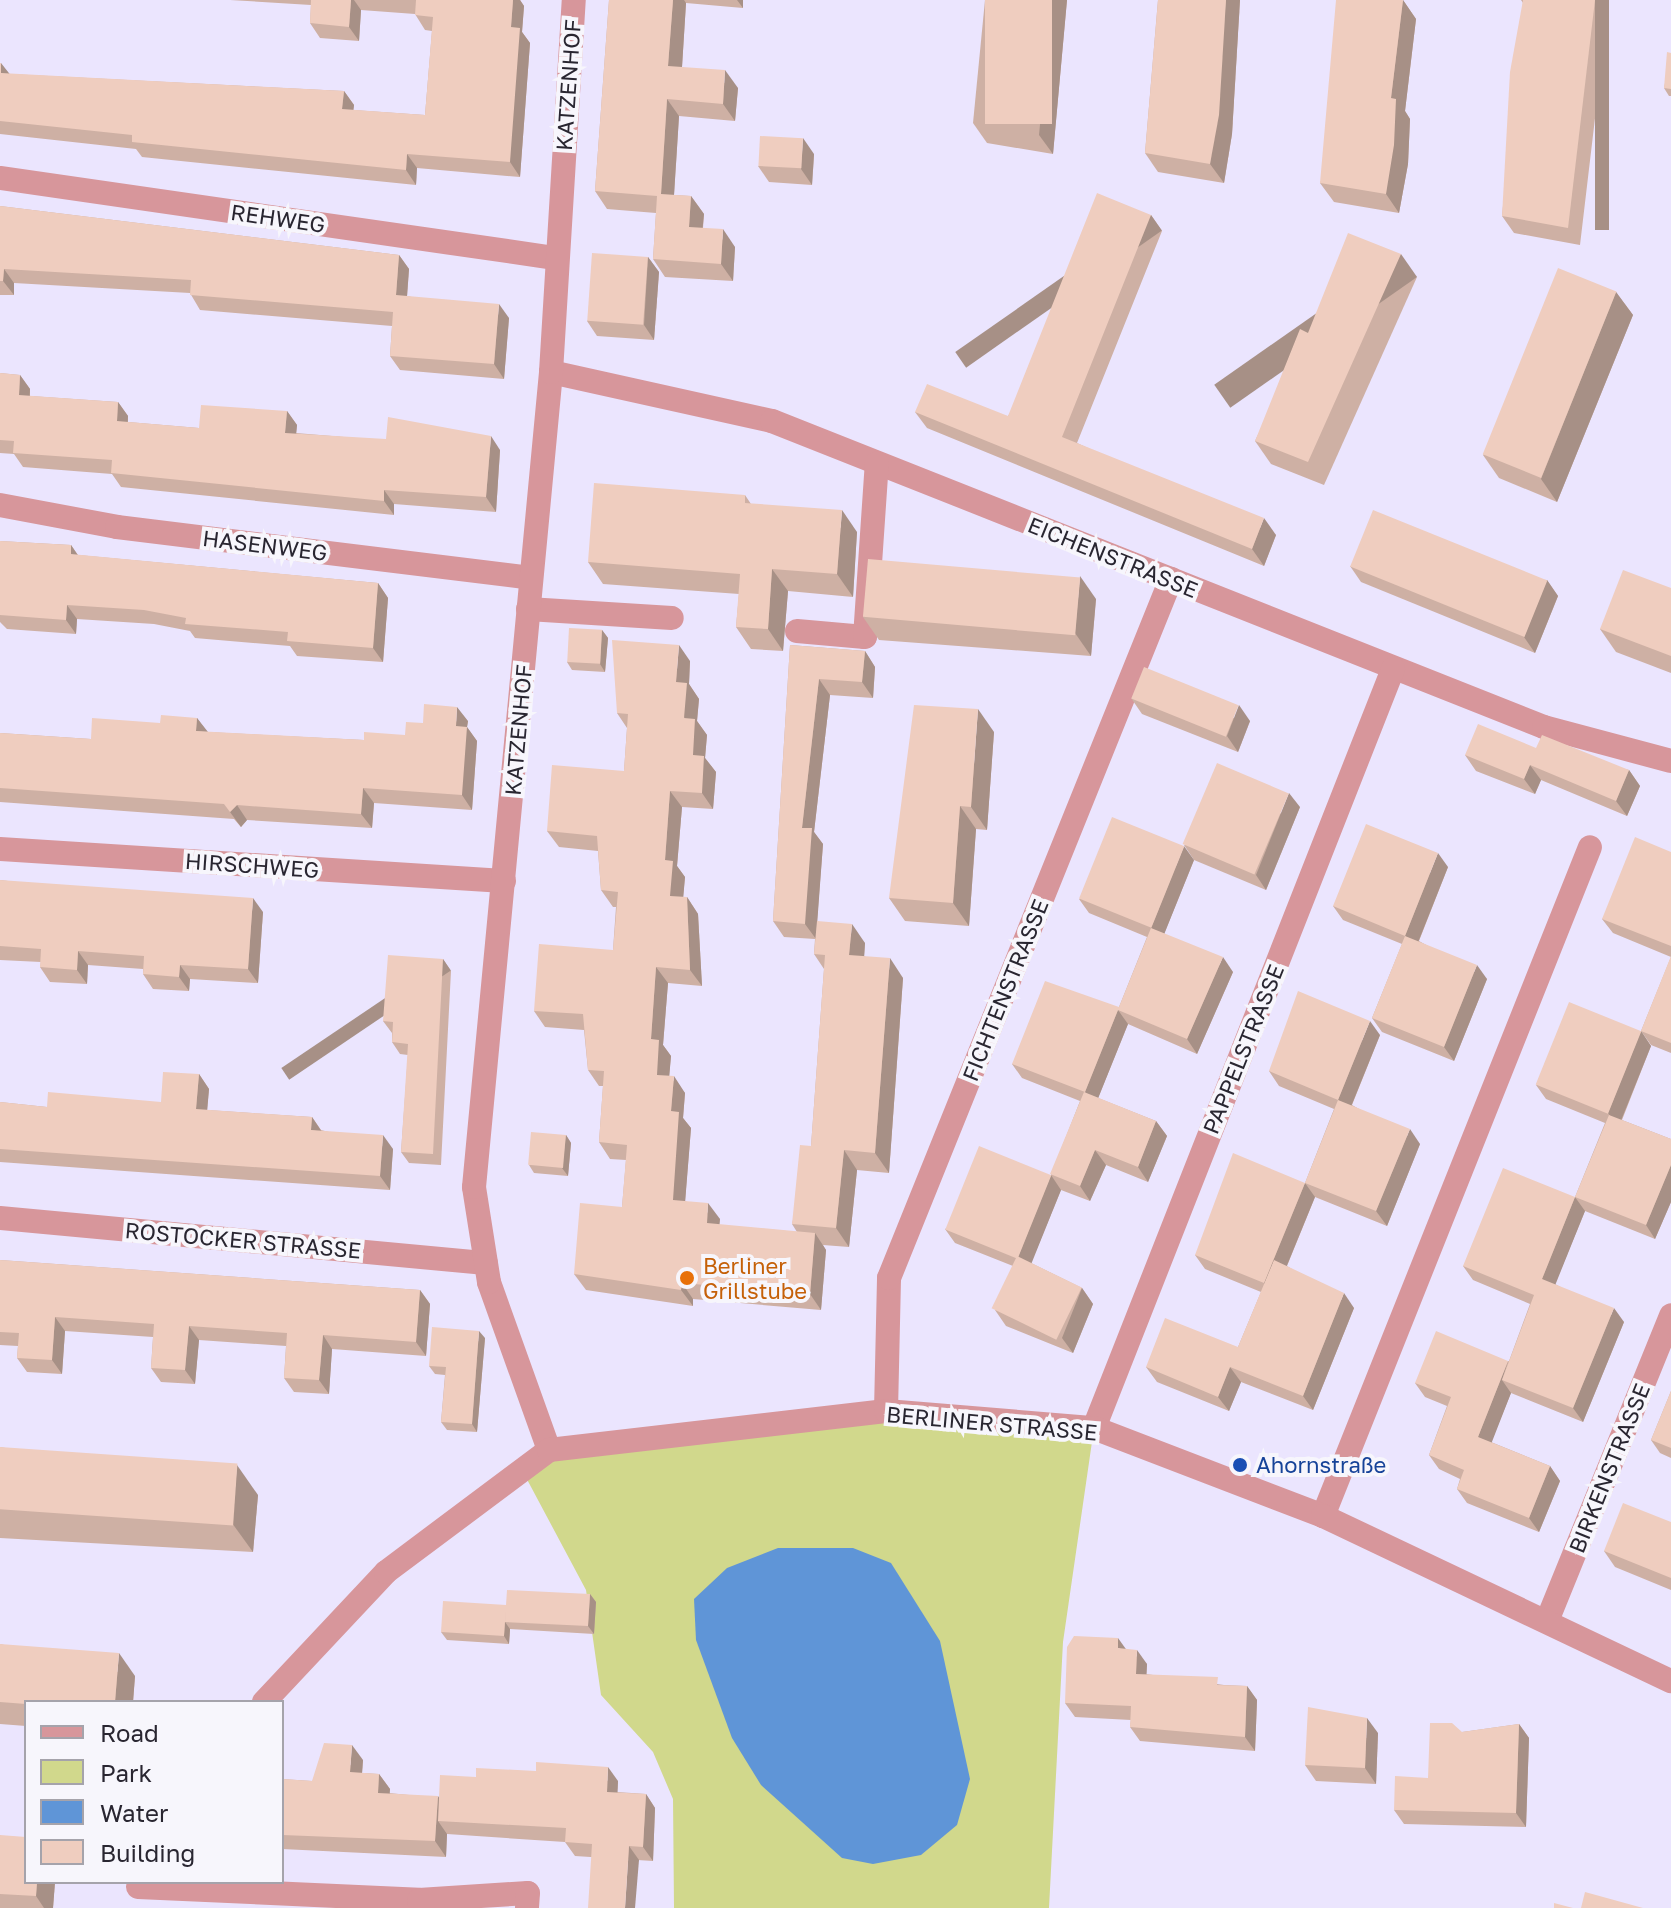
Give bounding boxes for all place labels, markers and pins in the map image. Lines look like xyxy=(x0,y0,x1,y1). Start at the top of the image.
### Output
place label: Berliner Grillstube xyxy=(703,1252,807,1304)
marker: Berliner Grillstube xyxy=(678,1269,696,1287)
place label: Ahornstraße xyxy=(1256,1452,1386,1478)
marker: Ahornstraße xyxy=(1231,1456,1249,1474)

